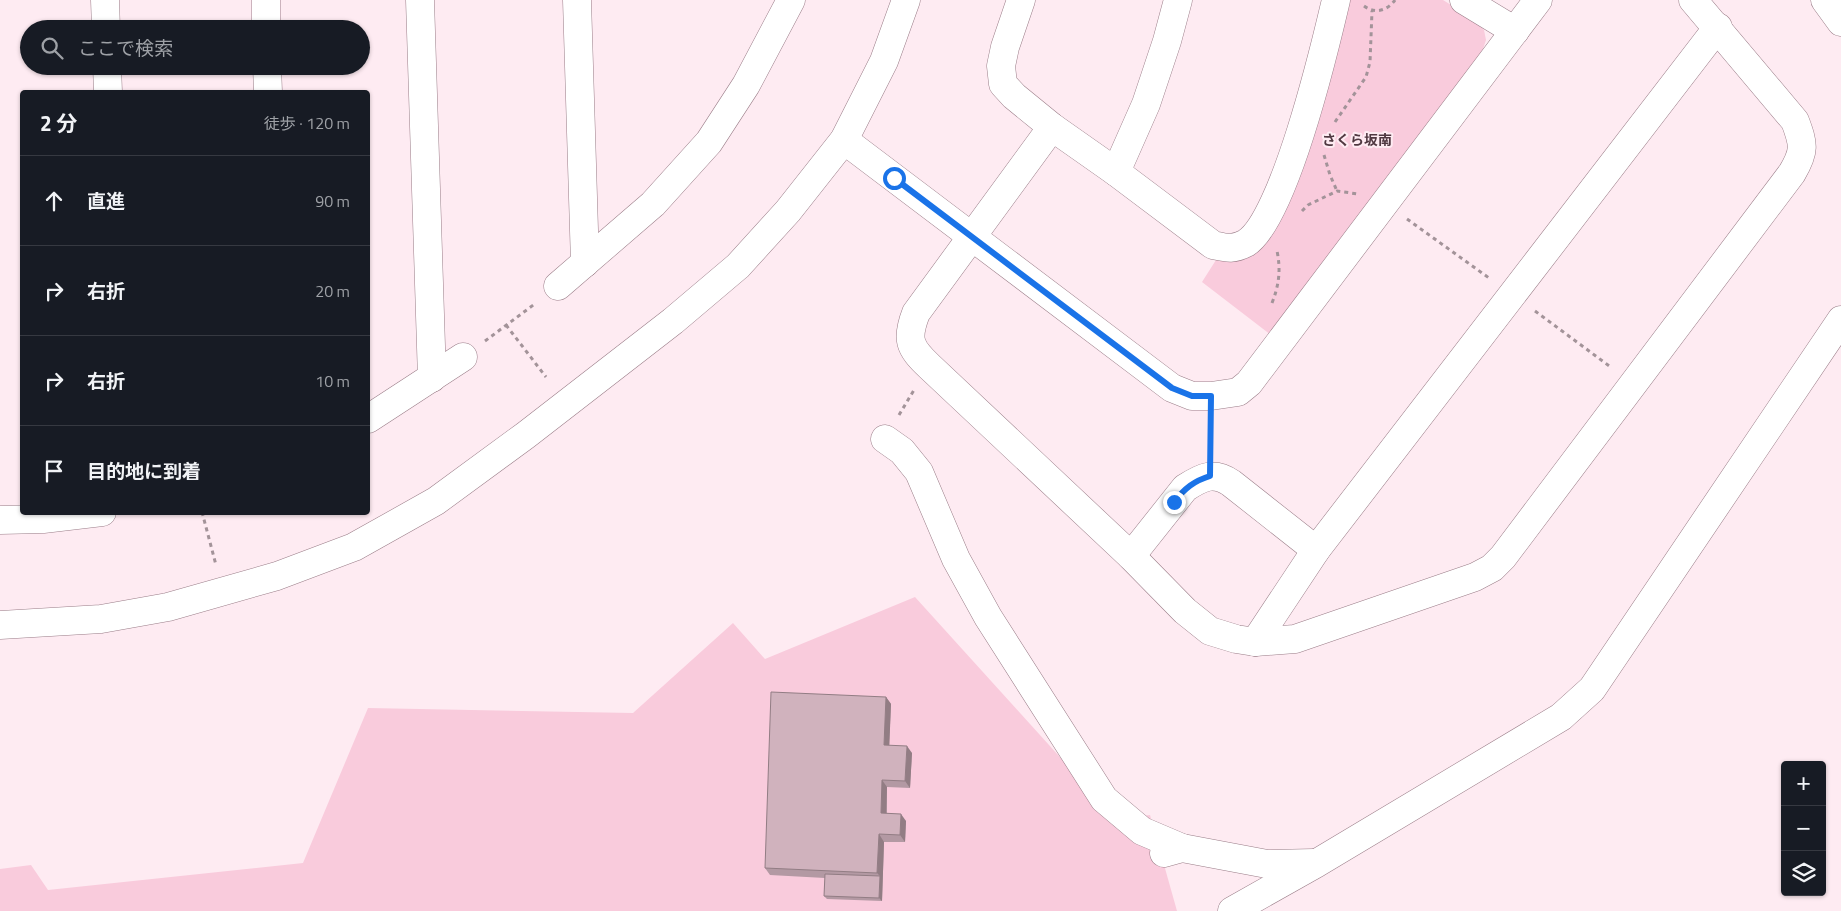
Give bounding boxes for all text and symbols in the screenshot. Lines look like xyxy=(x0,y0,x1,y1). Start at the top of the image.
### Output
search box xyxy=(20,20,370,75)
text: ここで検索 xyxy=(78,33,173,62)
icon: search xyxy=(38,34,66,62)
text: 2 分 xyxy=(40,107,77,139)
text: 徒歩 · 120 m xyxy=(264,111,350,135)
district label: さくら坂南 xyxy=(1322,129,1392,150)
route start xyxy=(883,167,906,190)
text: 直進 xyxy=(87,186,125,215)
icon: ahead xyxy=(40,187,68,215)
text: 90 m xyxy=(315,189,350,213)
text: 右折 xyxy=(87,276,125,305)
icon: right xyxy=(40,277,68,305)
text: 20 m xyxy=(315,279,350,303)
text: 右折 xyxy=(87,366,125,395)
icon: right xyxy=(40,367,68,395)
text: 10 m xyxy=(315,369,350,393)
text: 目的地に到着 xyxy=(87,456,201,485)
icon: arrive xyxy=(40,457,68,485)
route end xyxy=(1163,491,1186,514)
map controls xyxy=(1781,761,1826,896)
button: + xyxy=(1781,761,1826,806)
button: − xyxy=(1781,806,1826,851)
button: layers xyxy=(1781,851,1826,896)

